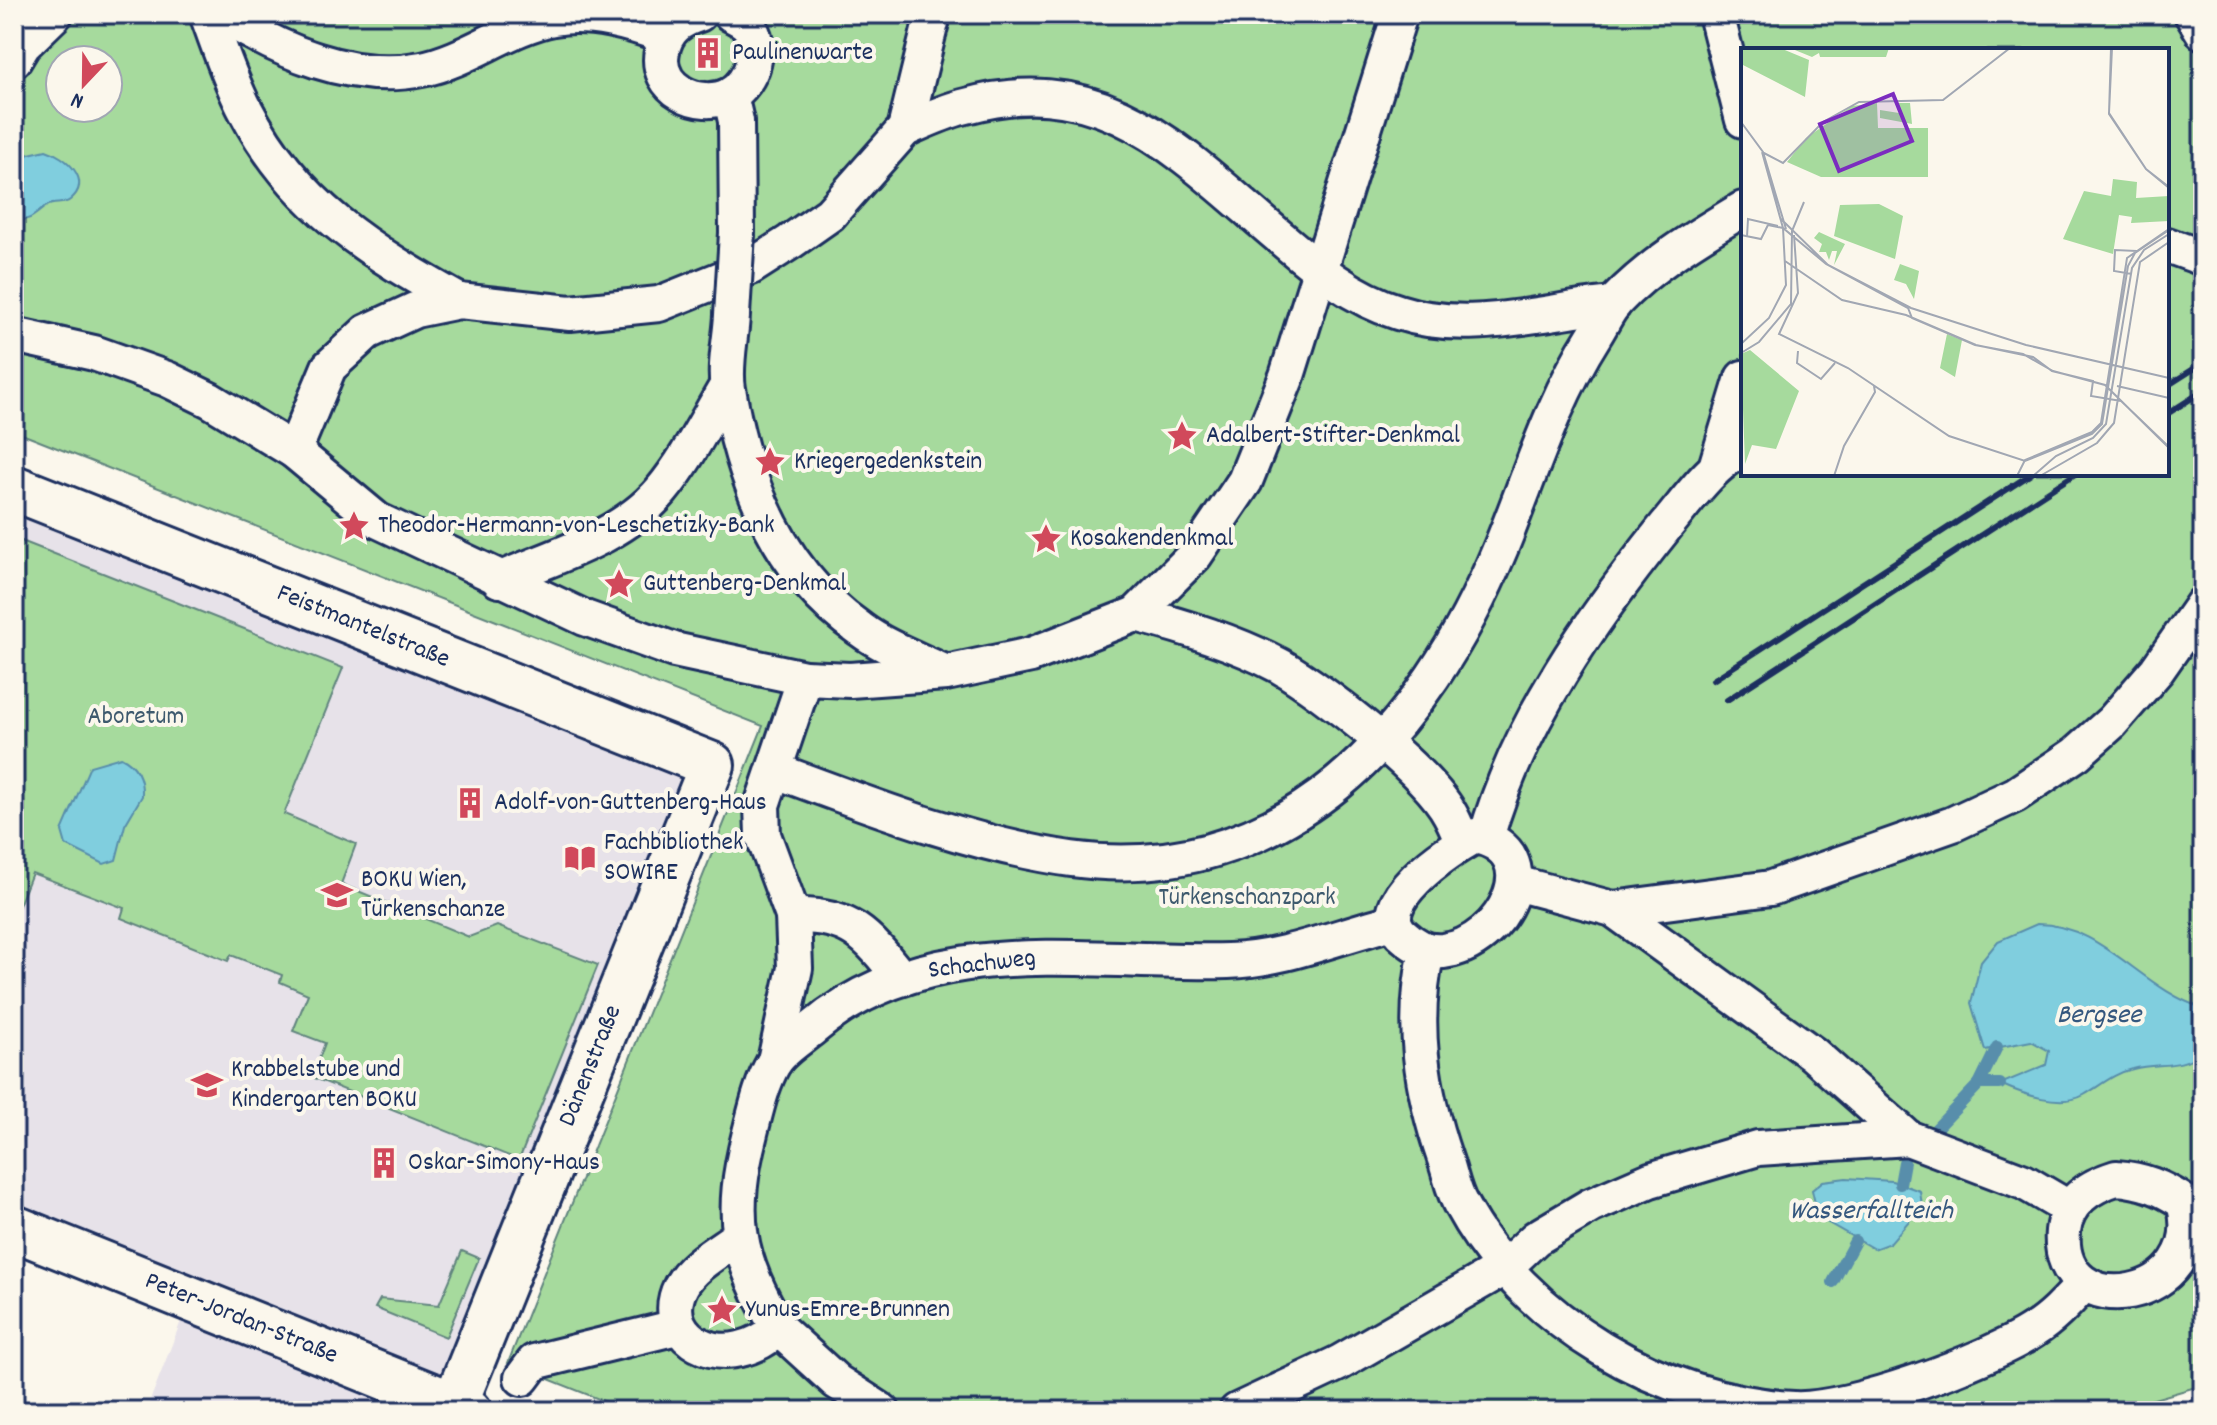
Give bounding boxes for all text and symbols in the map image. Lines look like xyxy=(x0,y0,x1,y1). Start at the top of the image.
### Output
place label: Paulinenwarte xyxy=(732,35,873,72)
building icon: Paulinenwarte xyxy=(691,36,725,70)
north arrow xyxy=(44,44,124,124)
inset map xyxy=(1741,48,2169,476)
text: N xyxy=(67,83,89,116)
place label: Adalbert-Stifter-Denkmal xyxy=(1206,418,1460,455)
place icon: Adalbert-Stifter-Denkmal xyxy=(1165,419,1199,453)
place label: Kriegergedenkstein xyxy=(794,444,982,481)
place icon: Kriegergedenkstein xyxy=(753,445,787,479)
place label: Theodor-Hermann-von-Leschetizky-Bank xyxy=(378,508,775,545)
place icon: Theodor-Hermann-von-Leschetizky-Bank xyxy=(337,509,371,543)
place label: Kosakendenkmal xyxy=(1070,521,1233,558)
place icon: Kosakendenkmal xyxy=(1029,522,1063,556)
place label: Guttenberg-Denkmal xyxy=(643,566,846,603)
place icon: Guttenberg-Denkmal xyxy=(602,567,636,601)
street label: Feistmantelstraße xyxy=(271,575,455,679)
park label: Aboretum xyxy=(88,699,184,736)
place label: Adolf-von-Guttenberg-Haus xyxy=(494,785,767,822)
building icon: Adolf-von-Guttenberg-Haus xyxy=(453,786,487,820)
place label: Fachbibliothek SOWIRE xyxy=(604,825,744,892)
library icon: Fachbibliothek SOWIRE xyxy=(563,841,597,875)
place label: BOKU Wien, Türkenschanze xyxy=(361,862,505,929)
school or university icon: BOKU Wien, Türkenschanze xyxy=(320,878,354,912)
park label: Türkenschanzpark xyxy=(1158,880,1336,917)
street label: Schachweg xyxy=(926,940,1038,990)
water label: Bergsee xyxy=(2057,997,2143,1037)
street label: Dänenstraße xyxy=(550,1000,632,1132)
place label: Krabbelstube und Kindergarten BOKU xyxy=(231,1052,417,1119)
school or university icon: Krabbelstube und Kindergarten BOKU xyxy=(190,1068,224,1102)
place label: Oskar-Simony-Haus xyxy=(408,1145,600,1182)
building icon: Oskar-Simony-Haus xyxy=(367,1146,401,1180)
water label: Wasserfallteich xyxy=(1789,1193,1954,1233)
street label: Peter-Jordan-Straße xyxy=(139,1263,343,1375)
place label: Yunus-Emre-Brunnen xyxy=(746,1292,950,1329)
place icon: Yunus-Emre-Brunnen xyxy=(705,1293,739,1327)

